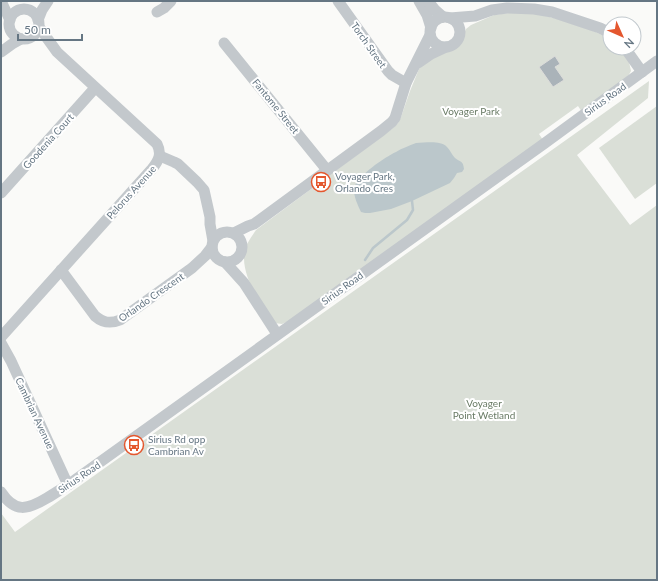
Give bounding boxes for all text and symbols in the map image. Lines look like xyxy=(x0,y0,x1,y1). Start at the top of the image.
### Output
scale bar xyxy=(18,16,82,42)
north arrow xyxy=(602,16,642,56)
street label: Torch Street xyxy=(349,20,389,70)
text: 50 m xyxy=(24,22,51,37)
text: N xyxy=(622,36,637,51)
street label: Fantome Street xyxy=(250,76,302,136)
street label: Sirius Road xyxy=(582,80,628,118)
park label: Voyager Park xyxy=(442,105,501,117)
street label: Goodenia Court xyxy=(20,111,76,171)
street label: Pelorus Avenue xyxy=(104,163,158,221)
place label: Voyager Park, Orlando Cres xyxy=(335,170,395,194)
bus stop icon: Voyager Park, Orlando Cres xyxy=(310,171,332,193)
street label: Sirius Road xyxy=(319,269,365,307)
street label: Orlando Crescent xyxy=(116,270,186,324)
street label: Cambrian Avenue xyxy=(13,375,57,451)
park label: Voyager Point Wetland xyxy=(453,397,515,421)
place label: Sirius Rd opp Cambrian Av xyxy=(148,433,206,457)
bus stop icon: Sirius Rd opp Cambrian Av xyxy=(123,434,145,456)
street label: Sirius Road xyxy=(56,458,102,496)

